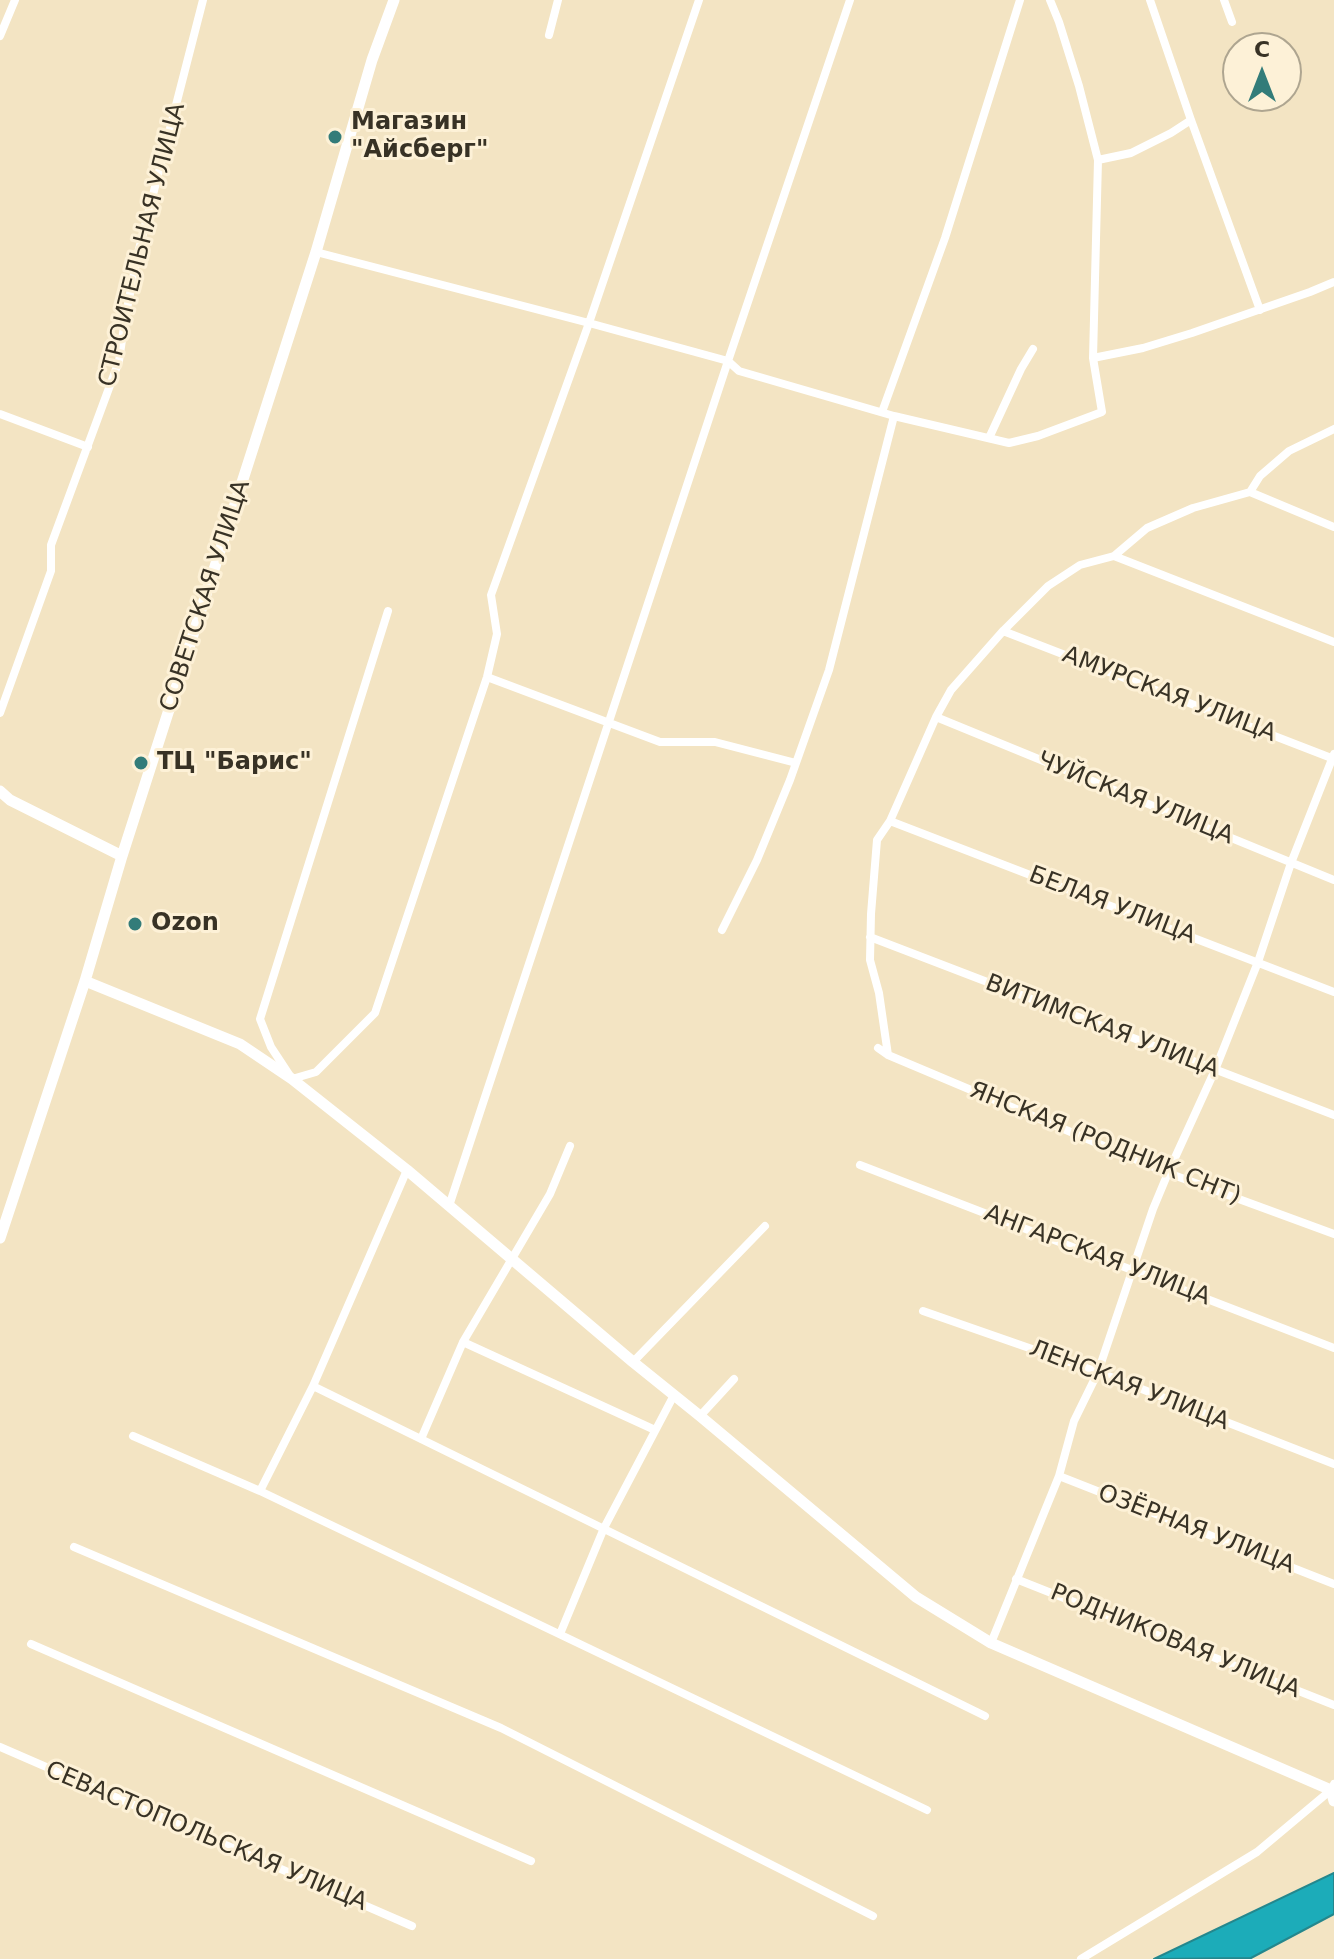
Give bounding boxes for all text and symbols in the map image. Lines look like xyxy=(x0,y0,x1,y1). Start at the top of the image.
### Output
north arrow xyxy=(1222,32,1302,112)
text: С xyxy=(1254,37,1270,62)
street label: СТРОИТЕЛЬНАЯ УЛИЦА xyxy=(94,100,192,390)
place label: Магазин "Айсберг" xyxy=(351,109,488,165)
marker: Магазин "Айсберг" xyxy=(326,128,344,146)
street label: СОВЕТСКАЯ УЛИЦА xyxy=(155,476,257,716)
street label: АМУРСКАЯ УЛИЦА xyxy=(1058,641,1280,749)
street label: ЧУЙСКАЯ УЛИЦА xyxy=(1033,746,1237,852)
place label: ТЦ "Барис" xyxy=(157,749,312,777)
marker: ТЦ "Барис" xyxy=(132,754,150,772)
street label: БЕЛАЯ УЛИЦА xyxy=(1025,861,1199,951)
place label: Ozon xyxy=(151,910,219,938)
marker: Ozon xyxy=(126,915,144,933)
street label: ВИТИМСКАЯ УЛИЦА xyxy=(981,969,1223,1085)
street label: ЯНСКАЯ (РОДНИК СНТ) xyxy=(965,1076,1245,1212)
street label: АНГАРСКАЯ УЛИЦА xyxy=(980,1200,1214,1312)
street label: ЛЕНСКАЯ УЛИЦА xyxy=(1025,1335,1233,1437)
street label: ОЗЁРНАЯ УЛИЦА xyxy=(1094,1479,1298,1581)
street label: РОДНИКОВАЯ УЛИЦА xyxy=(1046,1579,1304,1705)
street label: СЕВАСТОПОЛЬСКАЯ УЛИЦА xyxy=(41,1756,371,1918)

